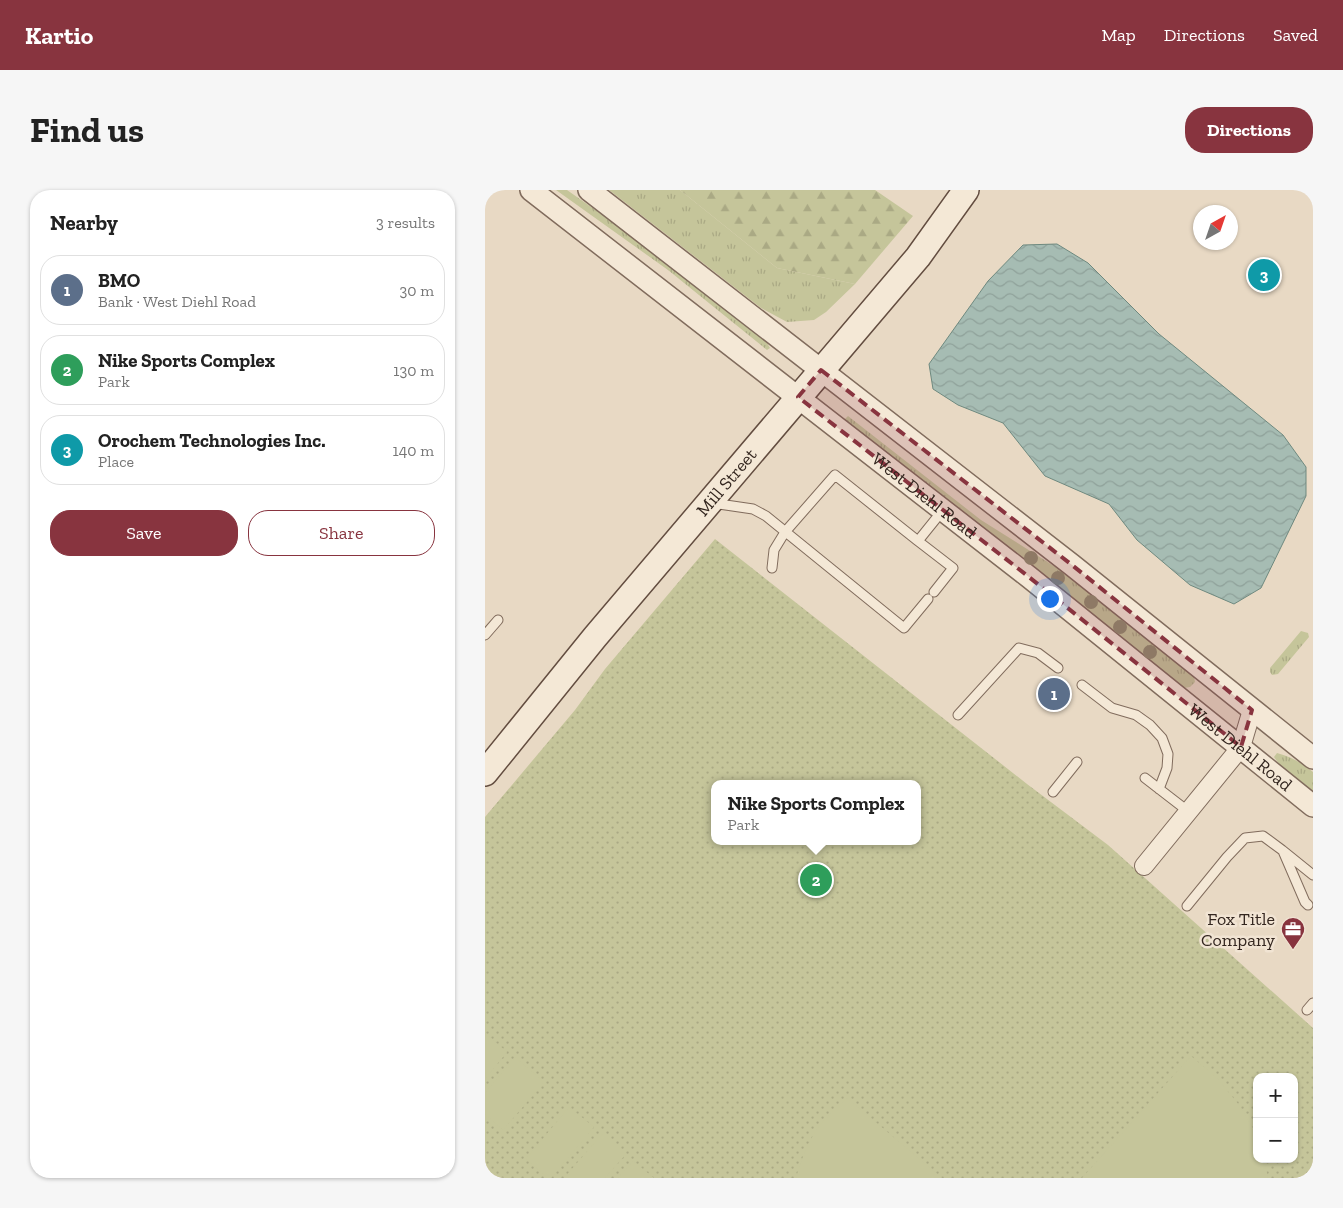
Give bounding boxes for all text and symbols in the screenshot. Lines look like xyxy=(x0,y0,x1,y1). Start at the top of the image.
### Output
text: Kartio xyxy=(25,21,93,50)
text: Map xyxy=(1101,24,1136,46)
text: Directions xyxy=(1164,24,1245,46)
text: Saved xyxy=(1273,24,1318,46)
button: Directions xyxy=(1185,107,1313,153)
text: Find us xyxy=(30,109,144,151)
north arrow xyxy=(1193,205,1238,250)
text: Nearby xyxy=(50,210,118,235)
text: 3 results xyxy=(376,213,435,232)
pin: 3 xyxy=(1248,256,1280,294)
text: BMO xyxy=(98,269,140,292)
text: 1 xyxy=(64,281,70,300)
text: 30 m xyxy=(400,281,434,300)
text: Bank · West Diehl Road xyxy=(98,292,256,311)
text: Nike Sports Complex xyxy=(98,349,275,372)
text: 2 xyxy=(63,361,71,380)
text: 130 m xyxy=(393,361,434,380)
text: Park xyxy=(98,372,130,391)
text: Orochem Technologies Inc. xyxy=(98,429,326,452)
text: 3 xyxy=(63,441,71,460)
text: 140 m xyxy=(393,441,434,460)
street label: Mill Street xyxy=(692,444,762,521)
street label: West Diehl Road xyxy=(867,448,981,543)
text: Place xyxy=(98,452,134,471)
button: Save xyxy=(50,510,238,556)
button: Share xyxy=(248,510,435,556)
your location xyxy=(1037,586,1063,612)
pin: 1 xyxy=(1038,675,1070,713)
street label: West Diehl Road xyxy=(1184,699,1297,796)
popup xyxy=(711,780,921,845)
text: Nike Sports Complex xyxy=(728,792,904,815)
text: Park xyxy=(728,815,759,834)
pin: 2 xyxy=(800,861,832,899)
place label: Fox Title Company xyxy=(1201,908,1276,951)
office icon: Fox Title Company xyxy=(1280,916,1306,950)
map controls xyxy=(1253,1073,1298,1163)
button: + xyxy=(1253,1073,1298,1118)
button: − xyxy=(1253,1118,1298,1163)

